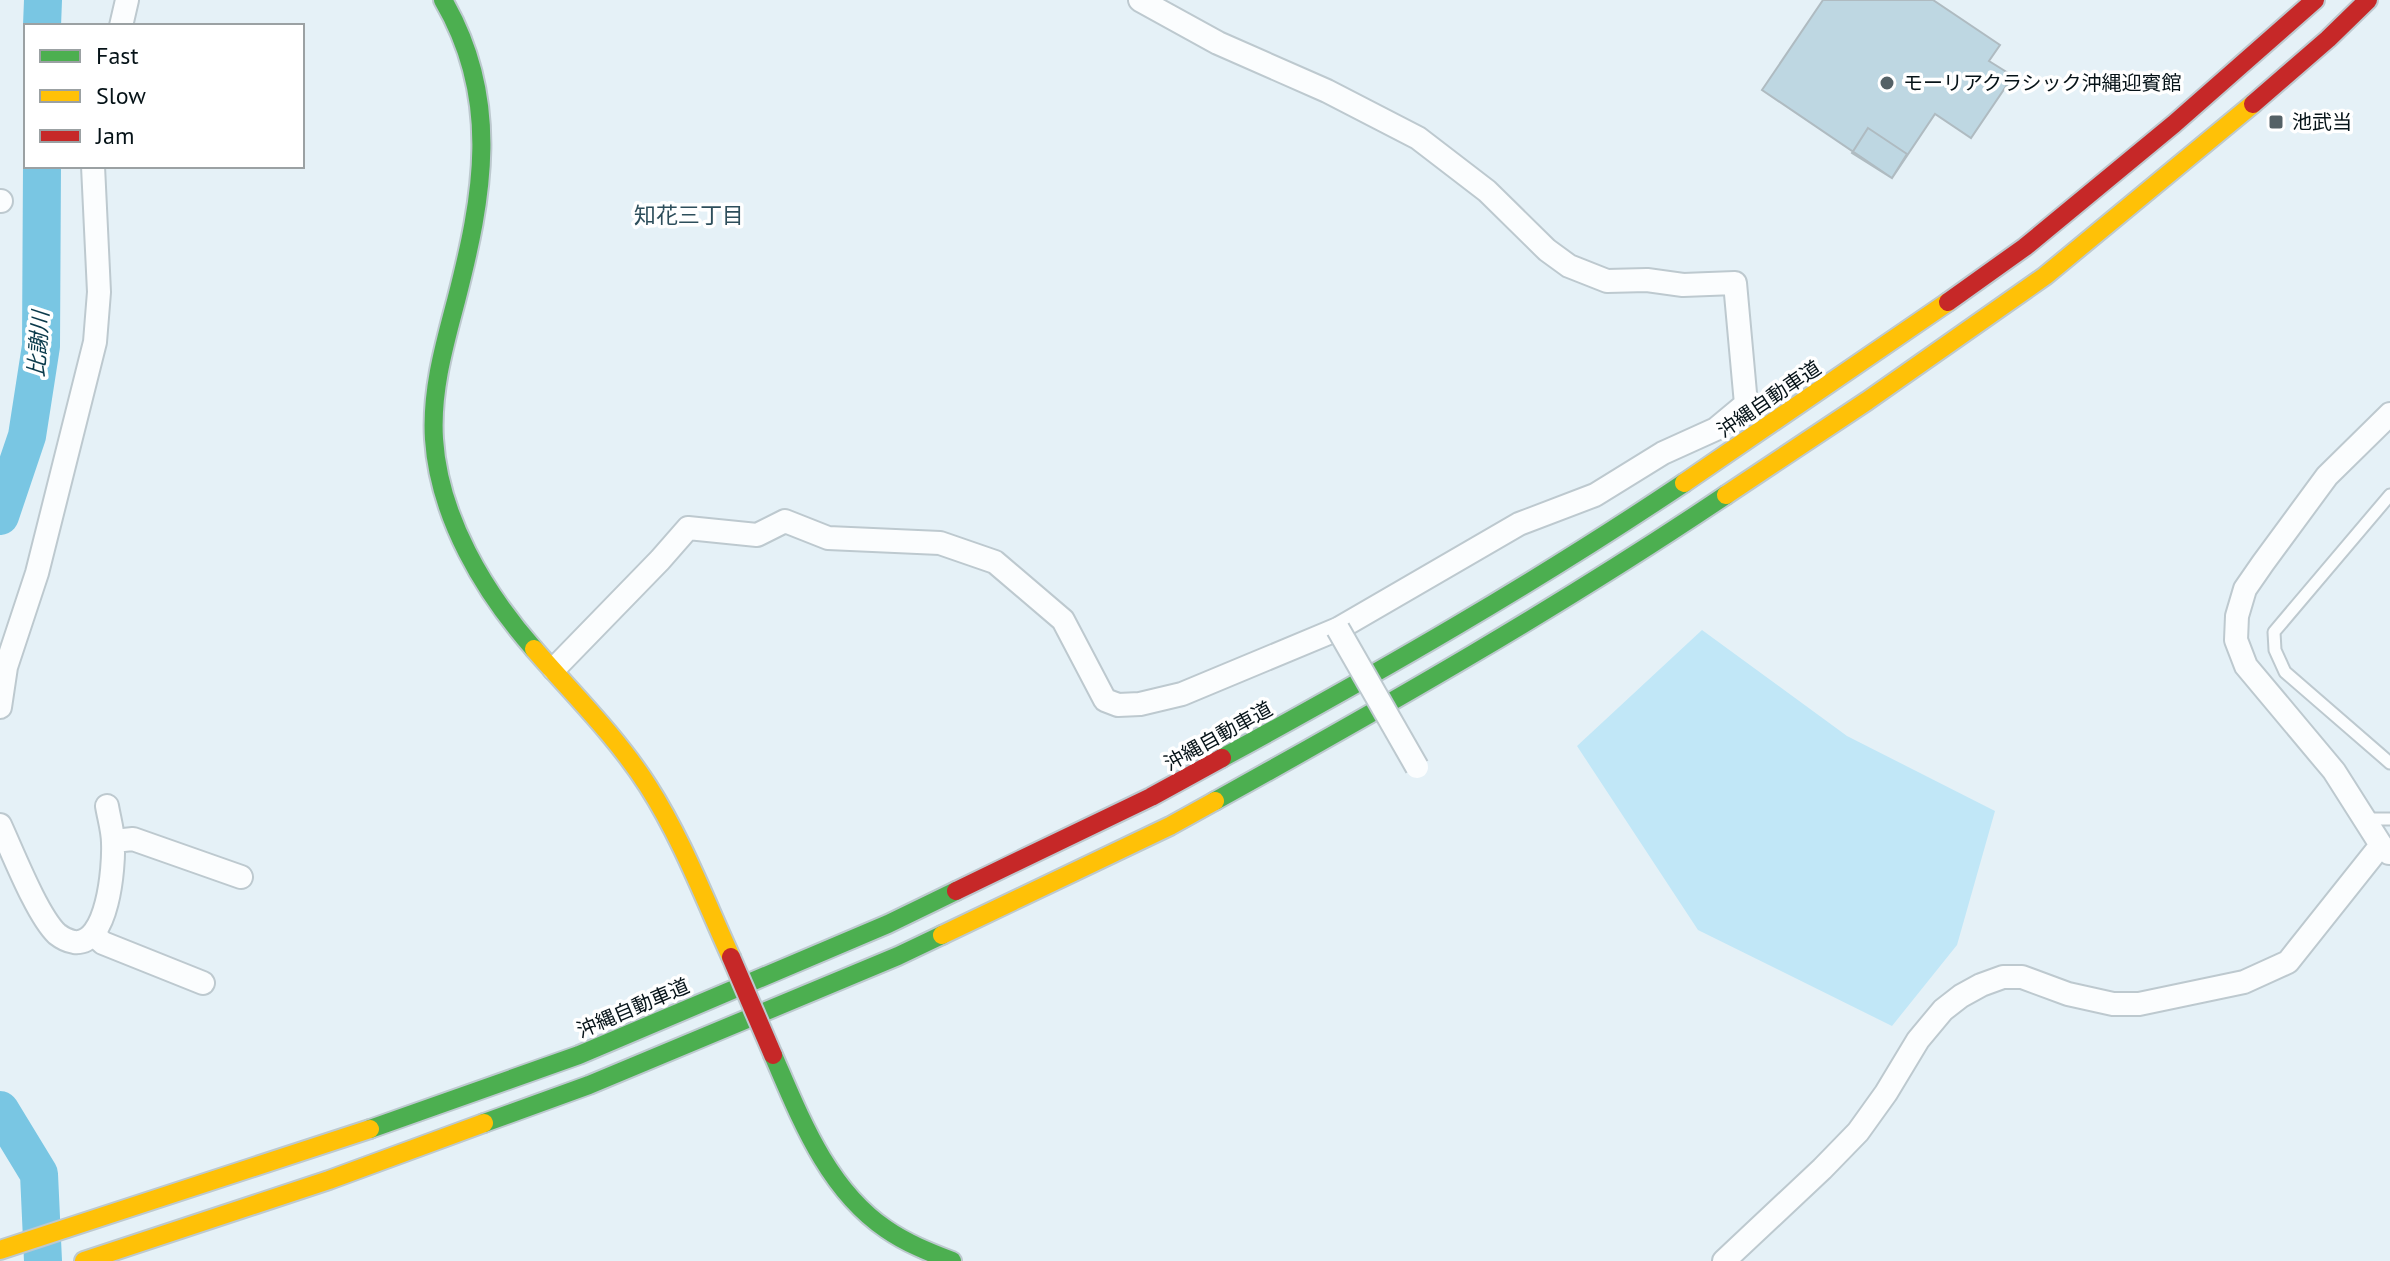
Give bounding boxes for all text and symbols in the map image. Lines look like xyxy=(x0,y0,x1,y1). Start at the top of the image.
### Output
legend xyxy=(24,24,304,168)
text: Fast xyxy=(96,40,139,71)
place label: モーリアクラシック沖縄迎賓館 xyxy=(1903,70,2182,96)
marker: モーリアクラシック沖縄迎賓館 xyxy=(1878,74,1896,92)
text: Slow xyxy=(96,80,146,111)
place label: 池武当 xyxy=(2292,109,2352,135)
marker: 池武当 xyxy=(2267,113,2285,131)
text: Jam xyxy=(95,120,134,151)
district label: 知花三丁目 xyxy=(634,201,744,229)
water label: 比謝川 xyxy=(22,308,54,378)
street label: 沖縄自動車道 xyxy=(1712,355,1826,443)
street label: 沖縄自動車道 xyxy=(1159,696,1277,776)
street label: 沖縄自動車道 xyxy=(573,973,693,1043)

